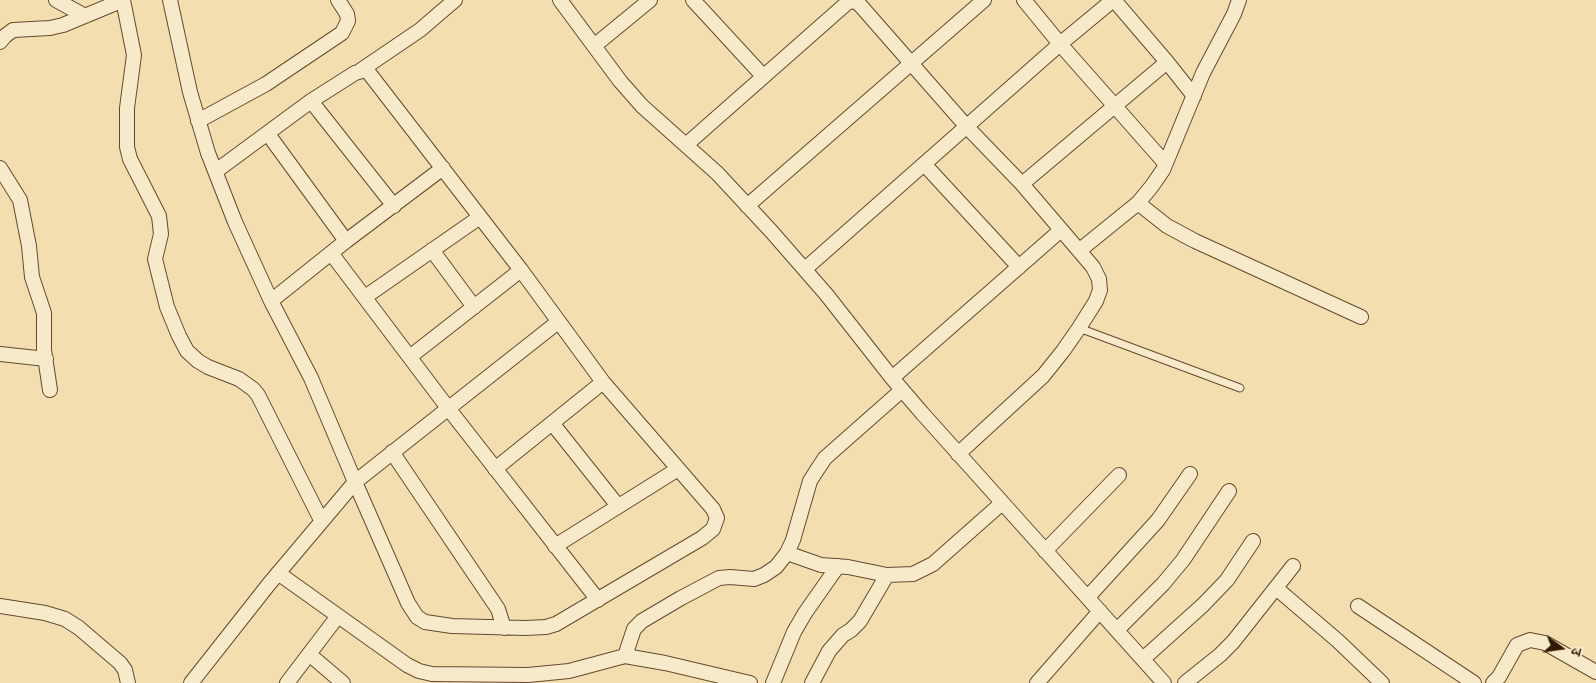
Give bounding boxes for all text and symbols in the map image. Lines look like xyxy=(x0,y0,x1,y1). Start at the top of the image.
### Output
north arrow xyxy=(1536,623,1586,673)
text: उ xyxy=(1566,646,1586,658)

